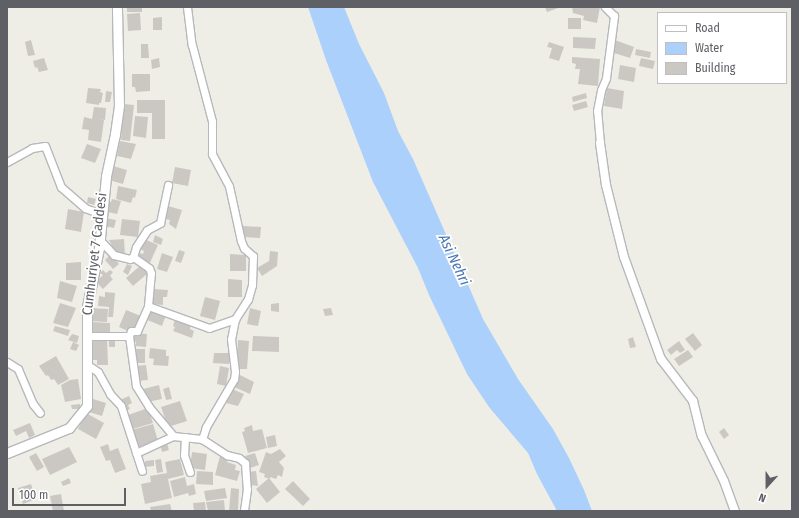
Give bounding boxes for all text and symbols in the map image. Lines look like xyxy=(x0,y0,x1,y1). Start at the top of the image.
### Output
legend xyxy=(657,12,787,84)
text: Road xyxy=(695,21,720,35)
text: Water xyxy=(695,41,723,55)
text: Building xyxy=(695,61,735,75)
street label: Cumhuriyet 7 Caddesi xyxy=(79,192,111,316)
water label: Asi Nehri xyxy=(434,232,474,288)
north arrow xyxy=(747,466,787,506)
scale bar xyxy=(14,480,128,506)
text: 100 m xyxy=(19,488,48,502)
text: N xyxy=(757,490,768,505)

